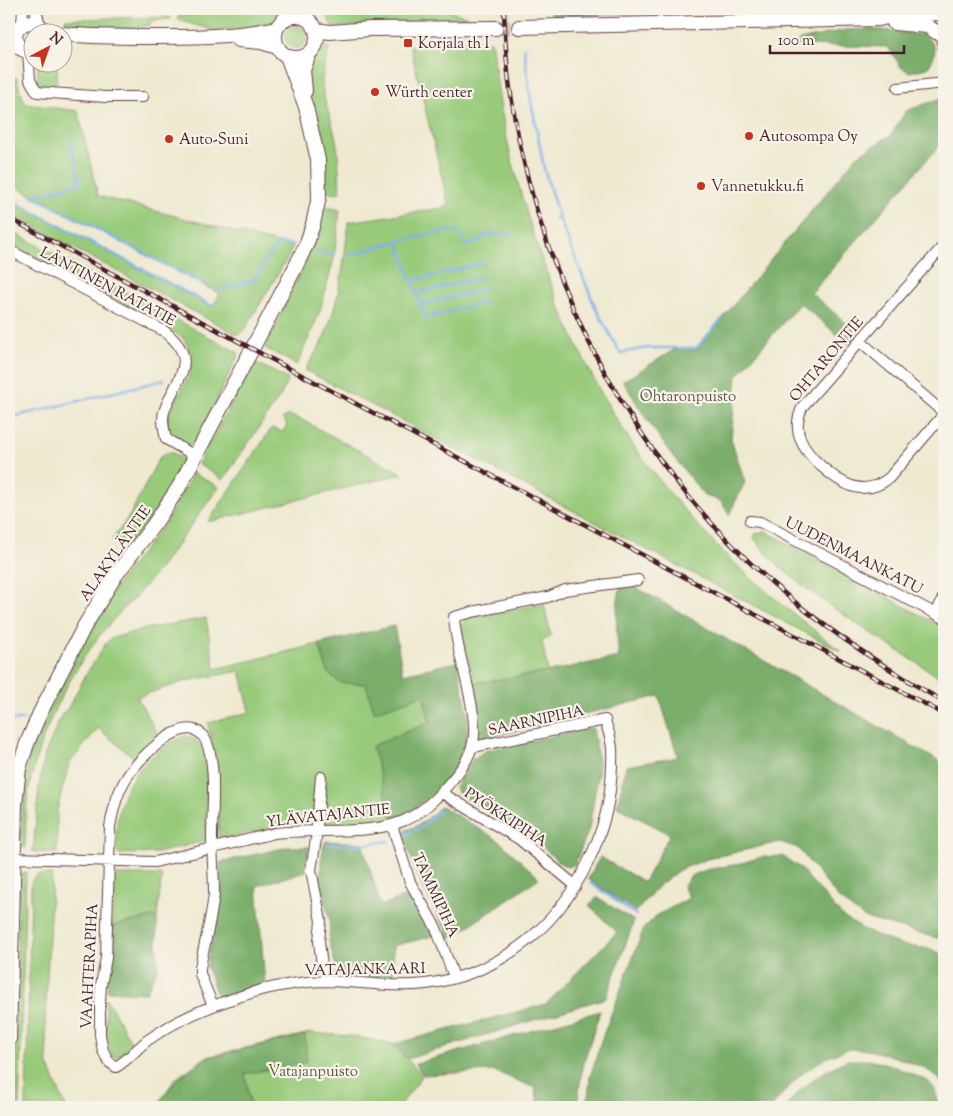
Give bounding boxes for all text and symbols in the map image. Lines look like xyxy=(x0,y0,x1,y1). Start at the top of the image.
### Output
north arrow xyxy=(22,22,72,72)
scale bar xyxy=(770,22,904,54)
text: N xyxy=(44,28,66,51)
text: 100 m xyxy=(778,31,815,52)
place label: Korjala th I xyxy=(418,34,490,55)
marker: Korjala th I xyxy=(402,37,414,49)
place label: Würth center xyxy=(385,83,473,104)
marker: Würth center xyxy=(369,86,381,98)
place label: Autosompa Oy xyxy=(759,127,858,148)
place label: Auto-Suni xyxy=(179,130,248,151)
marker: Autosompa Oy xyxy=(743,130,755,142)
marker: Auto-Suni xyxy=(163,133,175,145)
place label: Vannetukku.fi xyxy=(711,177,804,198)
marker: Vannetukku.fi xyxy=(695,180,707,192)
street label: LÄNTINEN RATATIE xyxy=(36,242,179,332)
street label: OHTARONTIE xyxy=(785,313,869,407)
park label: Ohtaronpuisto xyxy=(640,387,736,408)
street label: ALAKYLÄNTIE xyxy=(75,501,157,606)
street label: UUDENMAANKATU xyxy=(781,512,926,600)
street label: SAARNIPIHA xyxy=(486,701,586,742)
street label: PYÖKKIPIHA xyxy=(460,783,551,853)
street label: YLÄVATAJANTIE xyxy=(265,799,391,833)
street label: TAMMIPIHA xyxy=(406,850,463,941)
street label: VAAHTERAPIHA xyxy=(77,903,104,1030)
street label: VATAJANKAARI xyxy=(304,959,426,982)
park label: Vatajanpuisto xyxy=(268,1062,358,1083)

